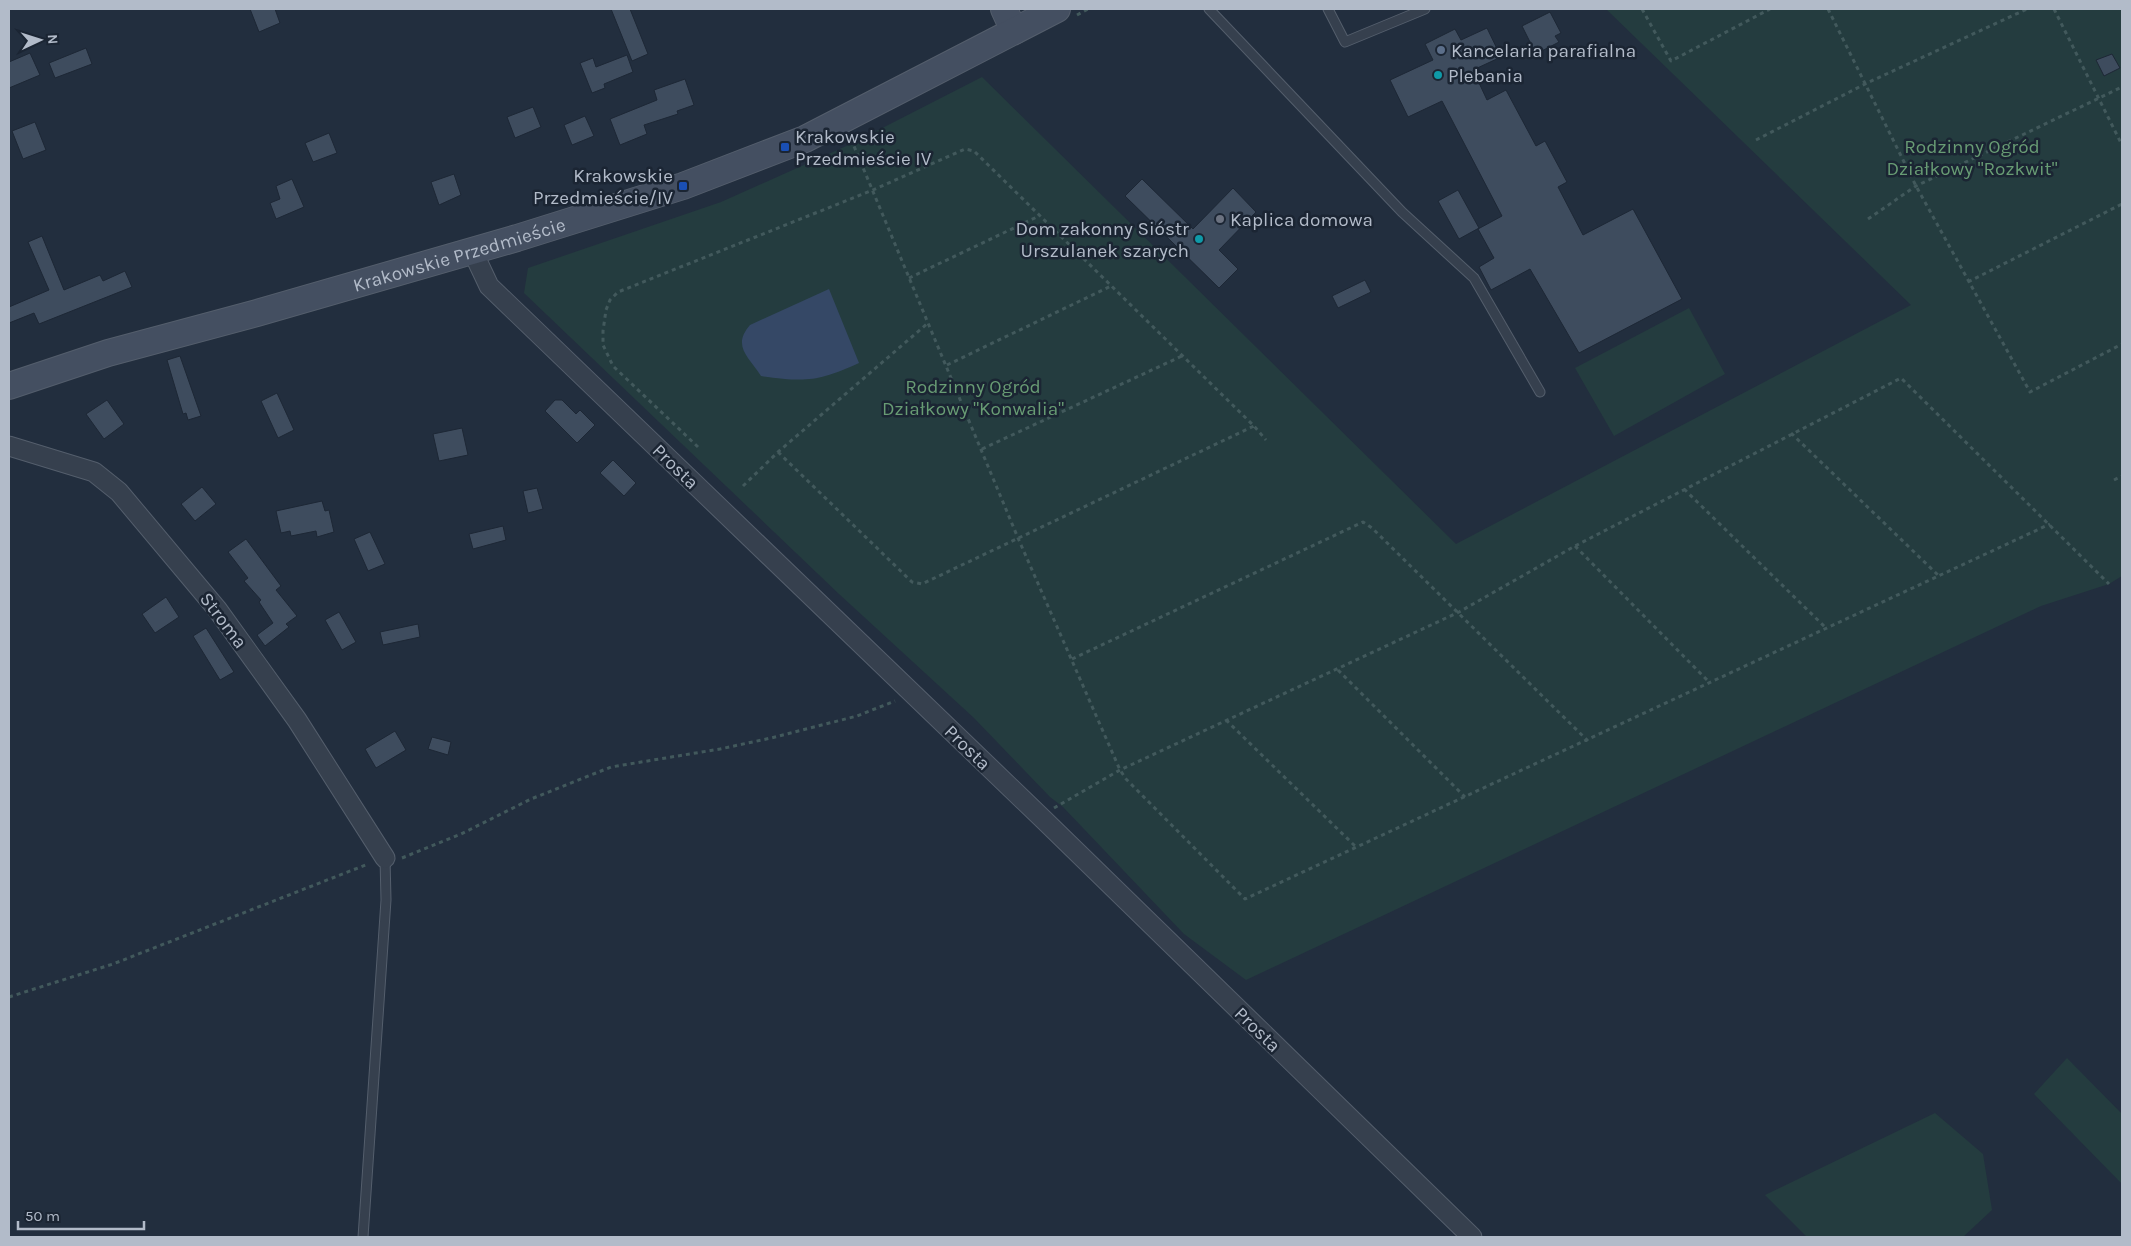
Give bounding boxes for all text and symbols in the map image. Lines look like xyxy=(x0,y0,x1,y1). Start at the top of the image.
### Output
north arrow xyxy=(15,15,65,65)
text: N xyxy=(44,34,61,45)
place label: Kancelaria parafialna xyxy=(1451,40,1636,62)
marker: Kancelaria parafialna xyxy=(1435,44,1447,56)
place label: Plebania xyxy=(1448,65,1523,87)
marker: Plebania xyxy=(1432,69,1444,81)
place label: Krakowskie Przedmieście IV xyxy=(795,126,932,170)
park label: Rodzinny Ogród Działkowy "Rozkwit" xyxy=(1886,136,2058,180)
marker: Krakowskie Przedmieście IV xyxy=(779,141,791,153)
place label: Krakowskie Przedmieście/IV xyxy=(533,165,673,209)
marker: Krakowskie Przedmieście/IV xyxy=(677,180,689,192)
place label: Kaplica domowa xyxy=(1230,209,1373,231)
marker: Kaplica domowa xyxy=(1214,213,1226,225)
street label: Krakowskie Przedmieście xyxy=(350,214,568,297)
place label: Dom zakonny Sióstr Urszulanek szarych xyxy=(1015,218,1189,262)
marker: Dom zakonny Sióstr Urszulanek szarych xyxy=(1193,233,1205,245)
park label: Rodzinny Ogród Działkowy "Konwalia" xyxy=(882,376,1064,420)
street label: Prosta xyxy=(648,440,703,494)
street label: Stroma xyxy=(195,588,251,653)
street label: Prosta xyxy=(940,721,995,775)
street label: Prosta xyxy=(1230,1003,1285,1057)
scale bar xyxy=(18,1198,144,1230)
text: 50 m xyxy=(25,1207,60,1225)

